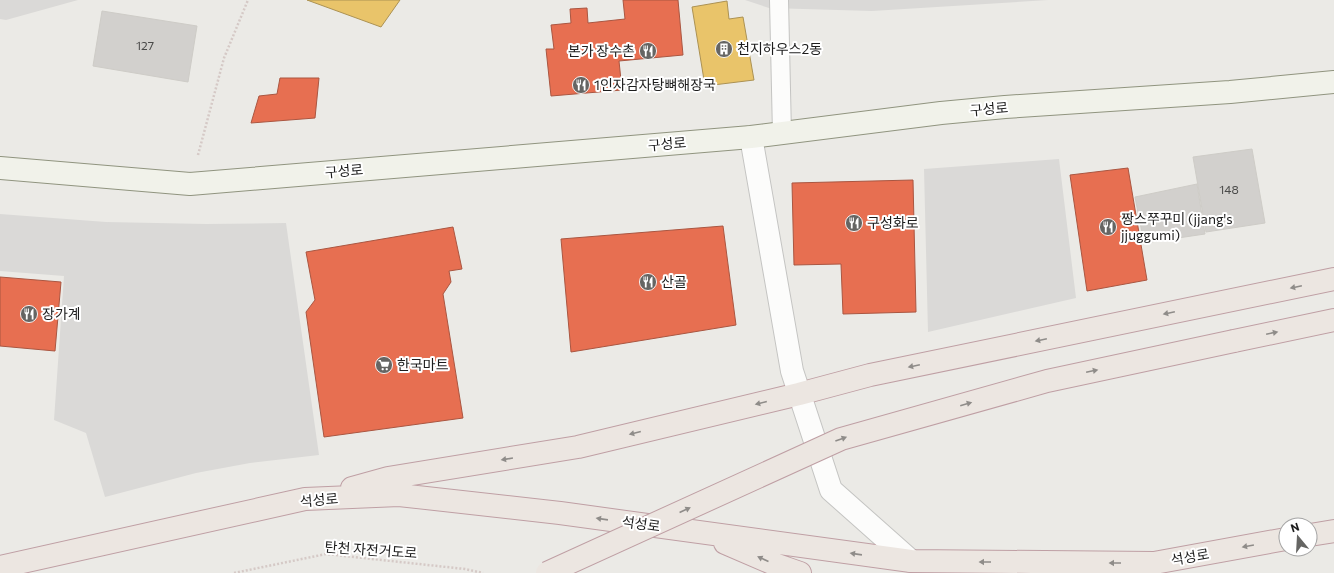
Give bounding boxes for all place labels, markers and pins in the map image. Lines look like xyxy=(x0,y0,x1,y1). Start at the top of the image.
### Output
building icon: 천지하우스2동 xyxy=(714,39,734,59)
place label: 천지하우스2동 xyxy=(737,40,822,57)
restaurant icon: 본가 장수촌 xyxy=(638,41,658,61)
place label: 본가 장수촌 xyxy=(568,42,635,59)
restaurant icon: 1인자감자탕뼈해장국 xyxy=(571,75,591,95)
place label: 1인자감자탕뼈해장국 xyxy=(594,76,716,93)
place label: 짱스쭈꾸미 (jjang's jjuggumi) xyxy=(1121,210,1233,243)
restaurant icon: 구성화로 xyxy=(844,213,864,233)
place label: 구성화로 xyxy=(867,214,919,231)
restaurant icon: 짱스쭈꾸미 (jjang's jjuggumi) xyxy=(1098,217,1118,237)
restaurant icon: 산골 xyxy=(638,272,658,292)
place label: 산골 xyxy=(661,273,687,290)
restaurant icon: 장가계 xyxy=(19,304,39,324)
place label: 장가계 xyxy=(42,305,81,322)
supermarket icon: 한국마트 xyxy=(374,355,394,375)
place label: 한국마트 xyxy=(397,356,449,373)

